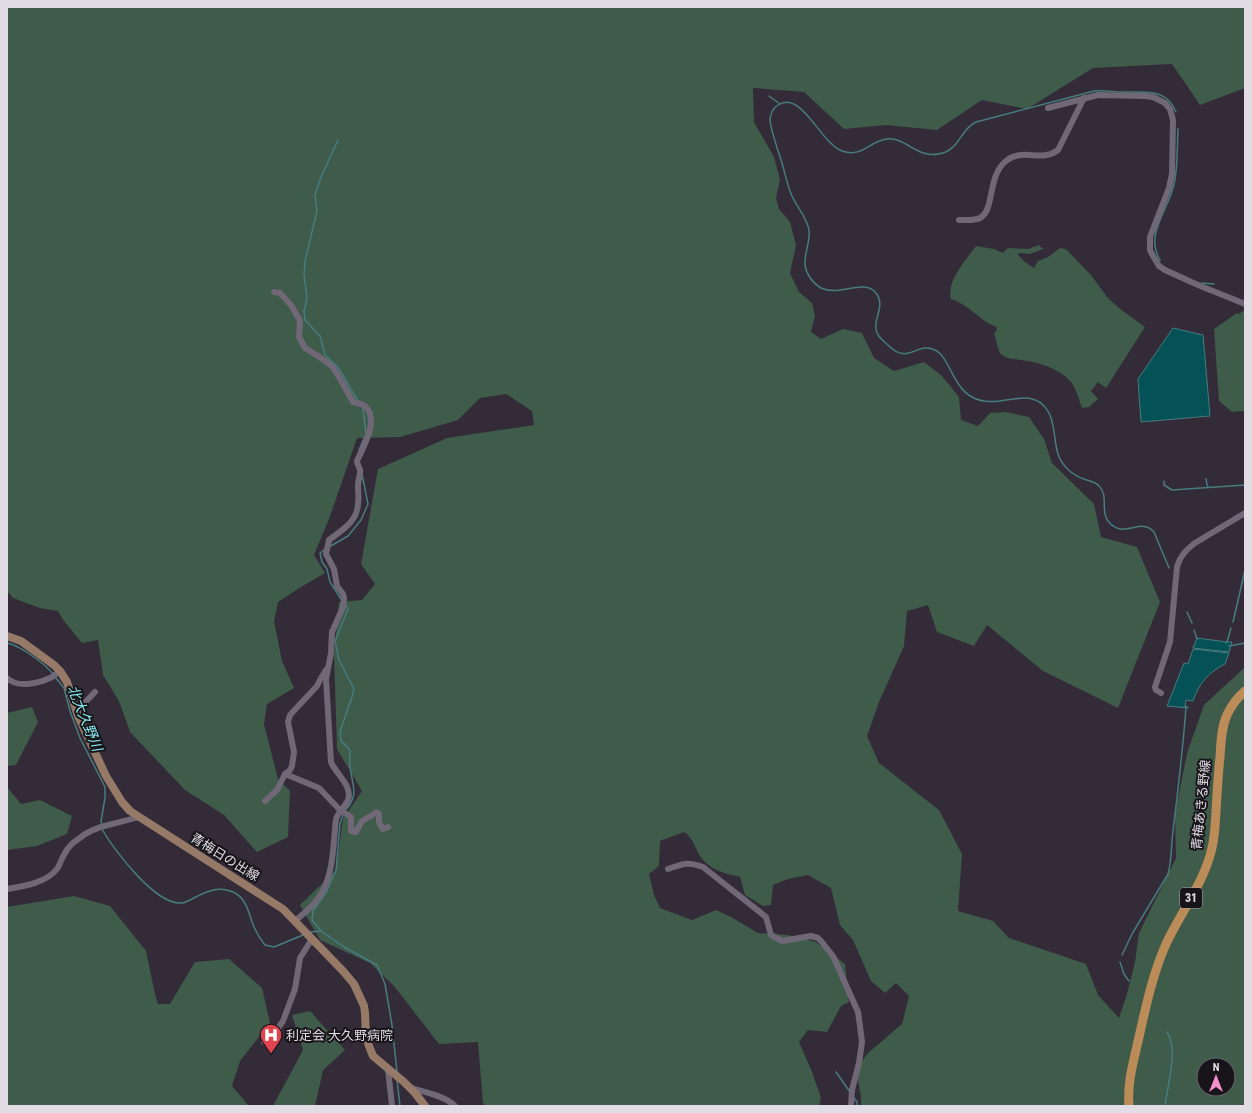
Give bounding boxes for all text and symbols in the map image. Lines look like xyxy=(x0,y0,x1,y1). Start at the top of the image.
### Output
water label: 北大久野川 xyxy=(64,683,106,755)
street label: 青梅あきる野線 xyxy=(1189,759,1213,851)
street label: 青梅日の出線 xyxy=(188,830,262,884)
road number: 31 xyxy=(1180,888,1202,908)
hospital icon: 利定会 大久野病院 xyxy=(258,1022,284,1055)
place label: 利定会 大久野病院 xyxy=(286,1028,393,1043)
north arrow xyxy=(1196,1057,1236,1097)
text: N xyxy=(1213,1061,1220,1074)

